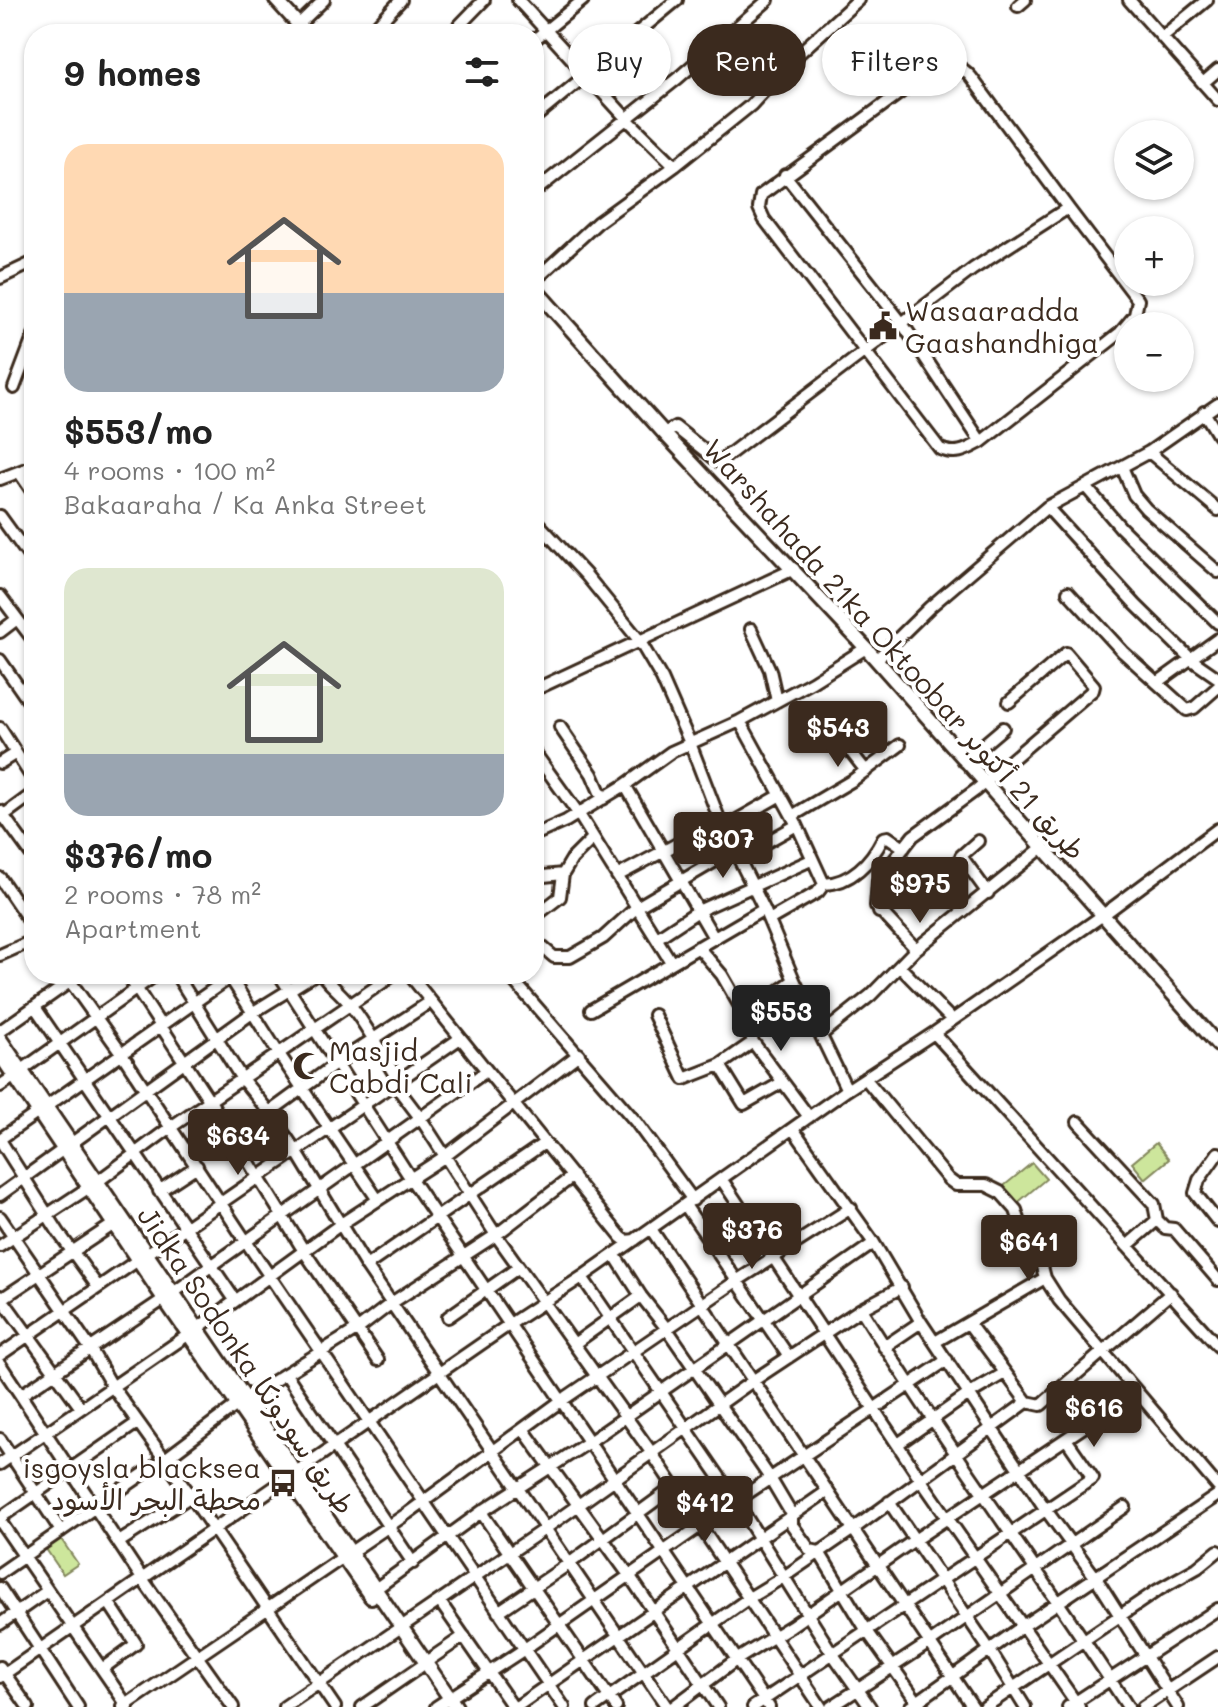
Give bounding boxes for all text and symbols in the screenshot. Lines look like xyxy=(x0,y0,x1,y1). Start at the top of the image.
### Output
chip: Buy xyxy=(568,24,671,96)
chip: Rent xyxy=(687,24,806,96)
chip: Filters xyxy=(822,24,967,96)
text: 9 homes xyxy=(64,50,201,95)
icon: filters xyxy=(460,50,504,94)
map controls xyxy=(1114,120,1194,392)
button: layers xyxy=(1114,120,1194,200)
icon: home xyxy=(212,196,356,340)
button: + xyxy=(1114,216,1194,296)
place label: Wasaaradda Gaashandhiga xyxy=(905,292,1099,360)
public building icon: Wasaaradda Gaashandhiga xyxy=(868,311,898,341)
button: − xyxy=(1114,312,1194,392)
text: $553/mo xyxy=(64,408,213,453)
street label: Warshahada 21ka Oktoobar طريق 21 أكتوبر xyxy=(695,431,1094,868)
text: 4 rooms · 100 m² xyxy=(64,453,275,487)
text: Bakaaraha / Ka Anka Street xyxy=(64,487,427,521)
icon: home xyxy=(212,620,356,764)
pin: $543 xyxy=(791,701,885,769)
text: $543 xyxy=(806,710,870,744)
pin: $307 xyxy=(676,812,770,880)
text: $307 xyxy=(692,821,754,855)
text: $376/mo xyxy=(64,832,212,877)
pin: $975 xyxy=(873,857,967,925)
text: $975 xyxy=(889,866,951,900)
text: 2 rooms · 78 m² xyxy=(64,877,261,911)
text: Apartment xyxy=(64,911,201,945)
pin: $553 xyxy=(734,985,828,1053)
text: $553 xyxy=(750,994,812,1028)
place label: Masjid Cabdi Cali xyxy=(329,1032,473,1100)
mosque icon: Masjid Cabdi Cali xyxy=(292,1051,322,1081)
pin: $634 xyxy=(191,1109,285,1177)
text: $634 xyxy=(206,1118,270,1152)
street label: Jidka Sodonka طريق سودونكا xyxy=(129,1199,364,1521)
pin: $376 xyxy=(705,1203,799,1271)
text: $376 xyxy=(721,1212,783,1246)
pin: $641 xyxy=(982,1215,1076,1283)
text: $641 xyxy=(999,1224,1059,1258)
pin: $616 xyxy=(1047,1381,1141,1449)
text: $616 xyxy=(1064,1390,1124,1424)
place label: isgoysla blacksea محطة البحر الأسود xyxy=(22,1449,261,1518)
bus stop icon: isgoysla blacksea محطة البحر الأسود xyxy=(268,1468,298,1498)
pin: $412 xyxy=(658,1476,752,1544)
text: $412 xyxy=(676,1485,734,1519)

